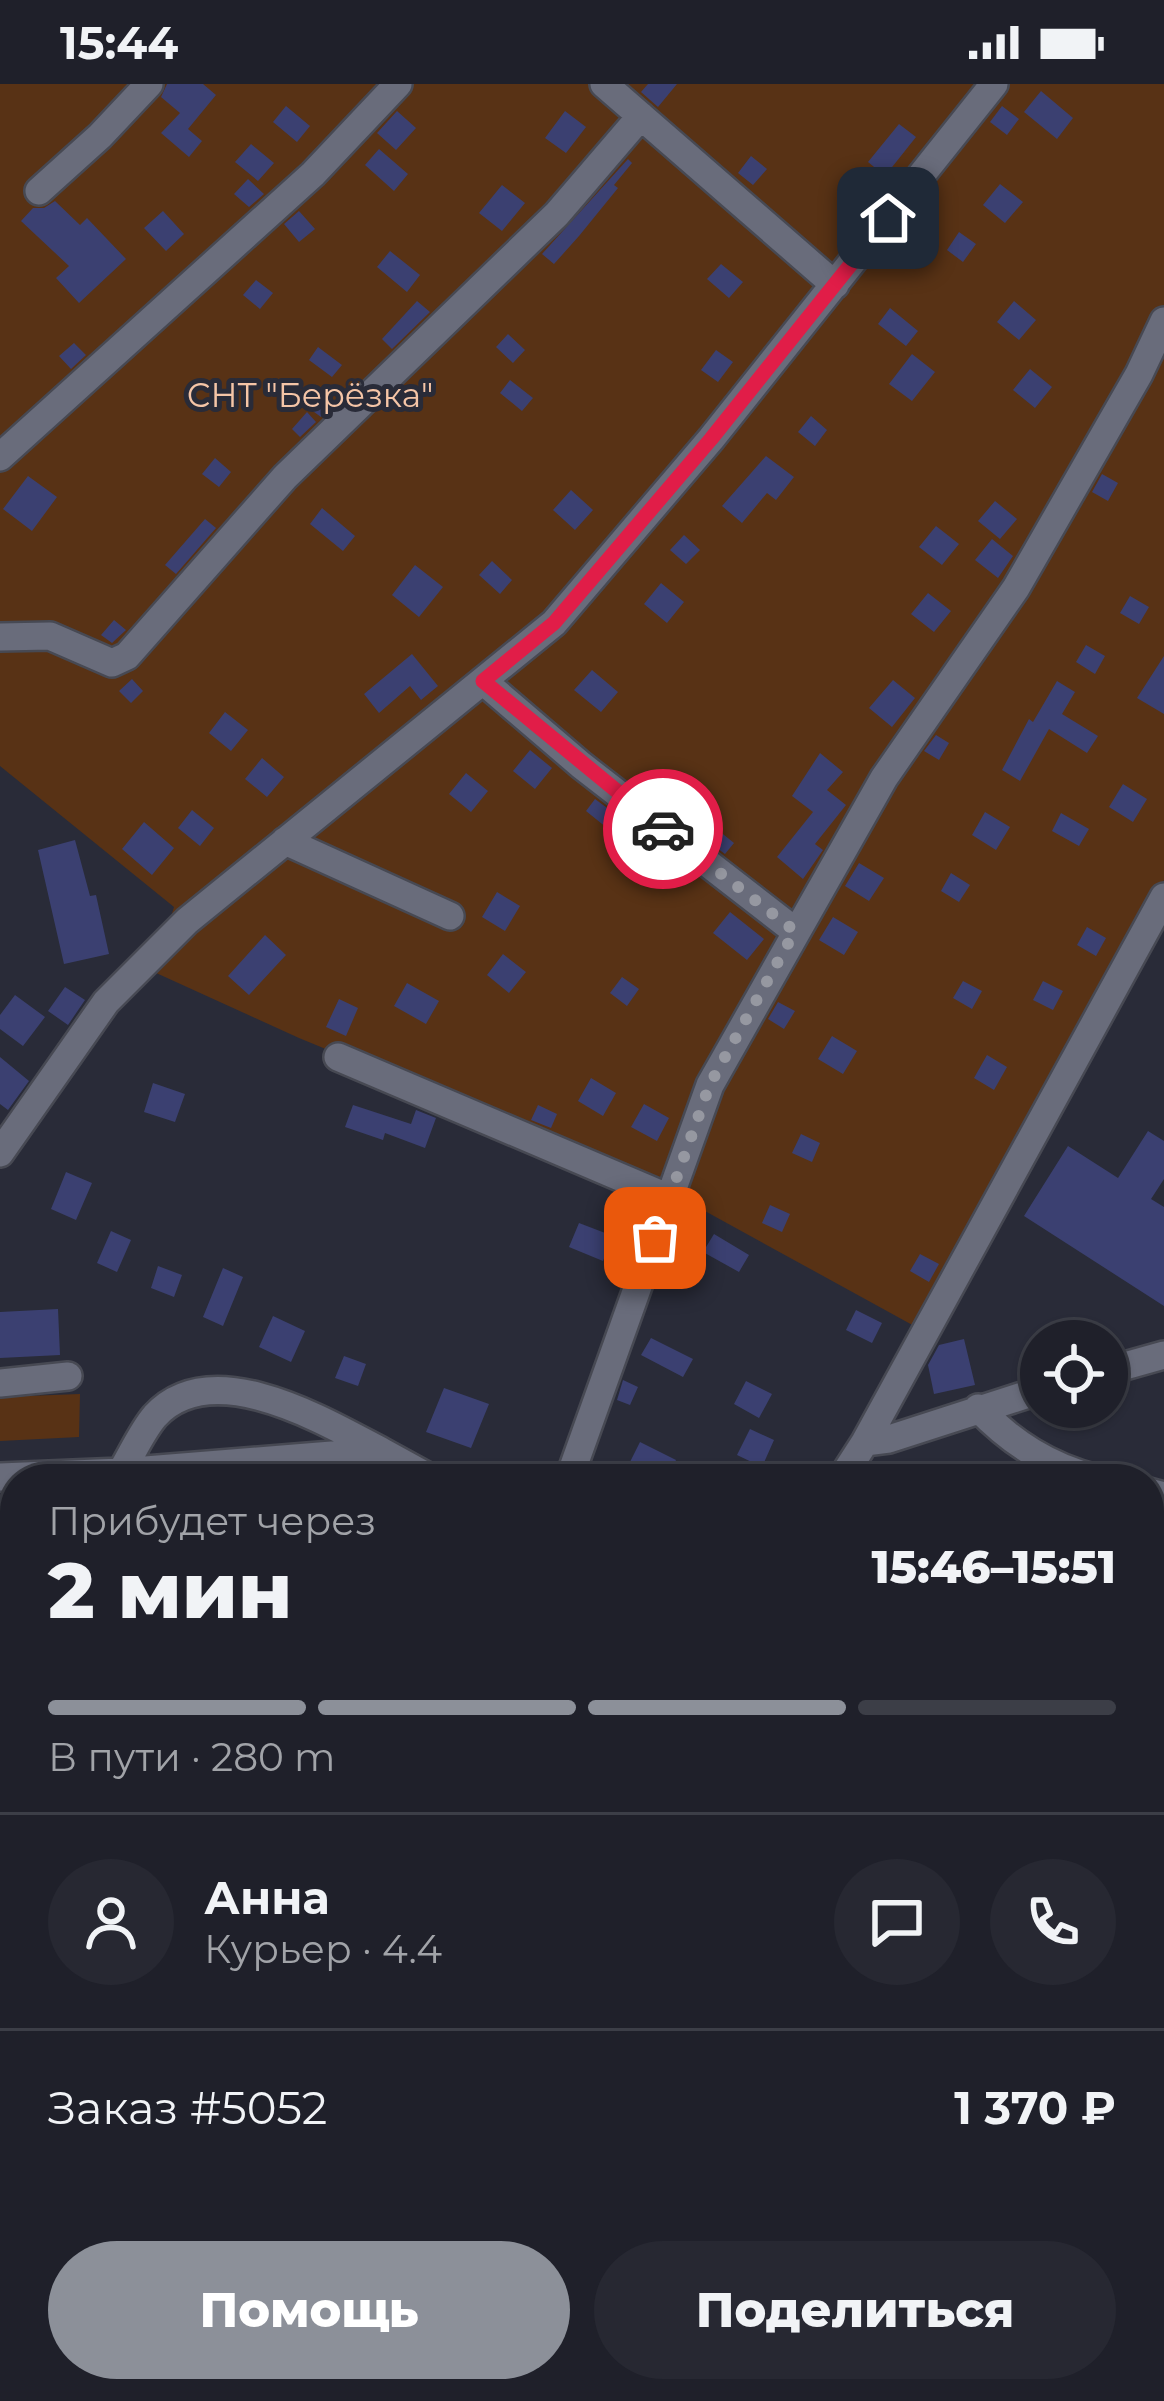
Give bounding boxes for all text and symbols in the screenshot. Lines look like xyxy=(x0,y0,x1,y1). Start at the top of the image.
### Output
text: 15:44 xyxy=(60,15,178,70)
pin xyxy=(837,167,939,269)
icon: home xyxy=(855,185,921,251)
park label: СНТ "Берёзка" xyxy=(187,375,433,415)
courier xyxy=(603,769,723,889)
icon: car xyxy=(630,796,696,862)
pin xyxy=(604,1187,706,1289)
icon: bag xyxy=(622,1205,688,1271)
map controls xyxy=(1020,1320,1128,1428)
button: locate xyxy=(1020,1320,1128,1428)
text: Прибудет через xyxy=(48,1497,376,1545)
text: 15:46–15:51 xyxy=(872,1539,1116,1594)
text: 2 мин xyxy=(48,1542,293,1638)
text: В пути · 280 m xyxy=(48,1733,335,1781)
button: person xyxy=(48,1859,174,1985)
button: chat xyxy=(834,1859,960,1985)
button: phone xyxy=(990,1859,1116,1985)
text: Анна xyxy=(204,1870,330,1925)
text: Курьер · 4.4 xyxy=(204,1925,442,1973)
text: Заказ #5052 xyxy=(48,2080,327,2135)
text: 1 370 ₽ xyxy=(954,2080,1116,2135)
button: Помощь xyxy=(48,2241,570,2379)
button: Поделиться xyxy=(594,2241,1116,2379)

